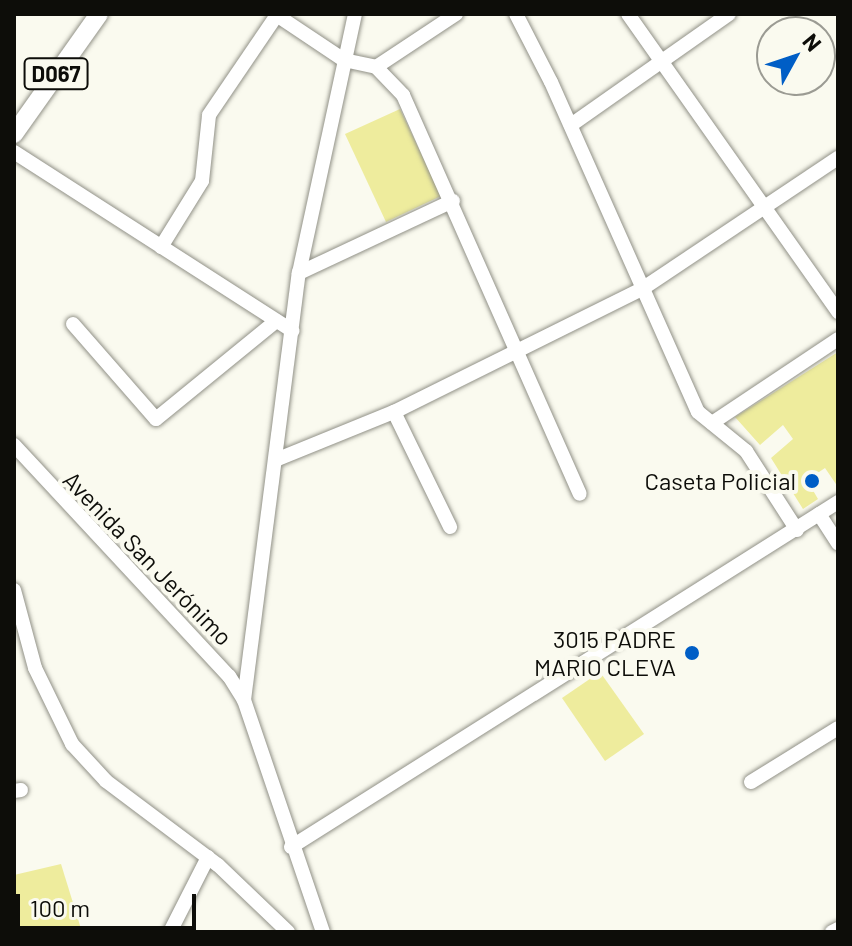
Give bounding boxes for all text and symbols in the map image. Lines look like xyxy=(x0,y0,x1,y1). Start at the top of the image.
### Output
north arrow xyxy=(756,16,836,96)
text: N xyxy=(798,28,828,56)
road number: D067 xyxy=(22,56,90,92)
street label: Avenida San Jerónimo xyxy=(57,465,239,651)
place label: Caseta Policial xyxy=(644,467,796,495)
marker: Caseta Policial xyxy=(803,472,821,490)
place label: 3015 PADRE MARIO CLEVA xyxy=(534,625,676,681)
marker: 3015 PADRE MARIO CLEVA xyxy=(683,644,701,662)
scale bar xyxy=(20,878,200,928)
text: 100 m xyxy=(30,893,90,922)

